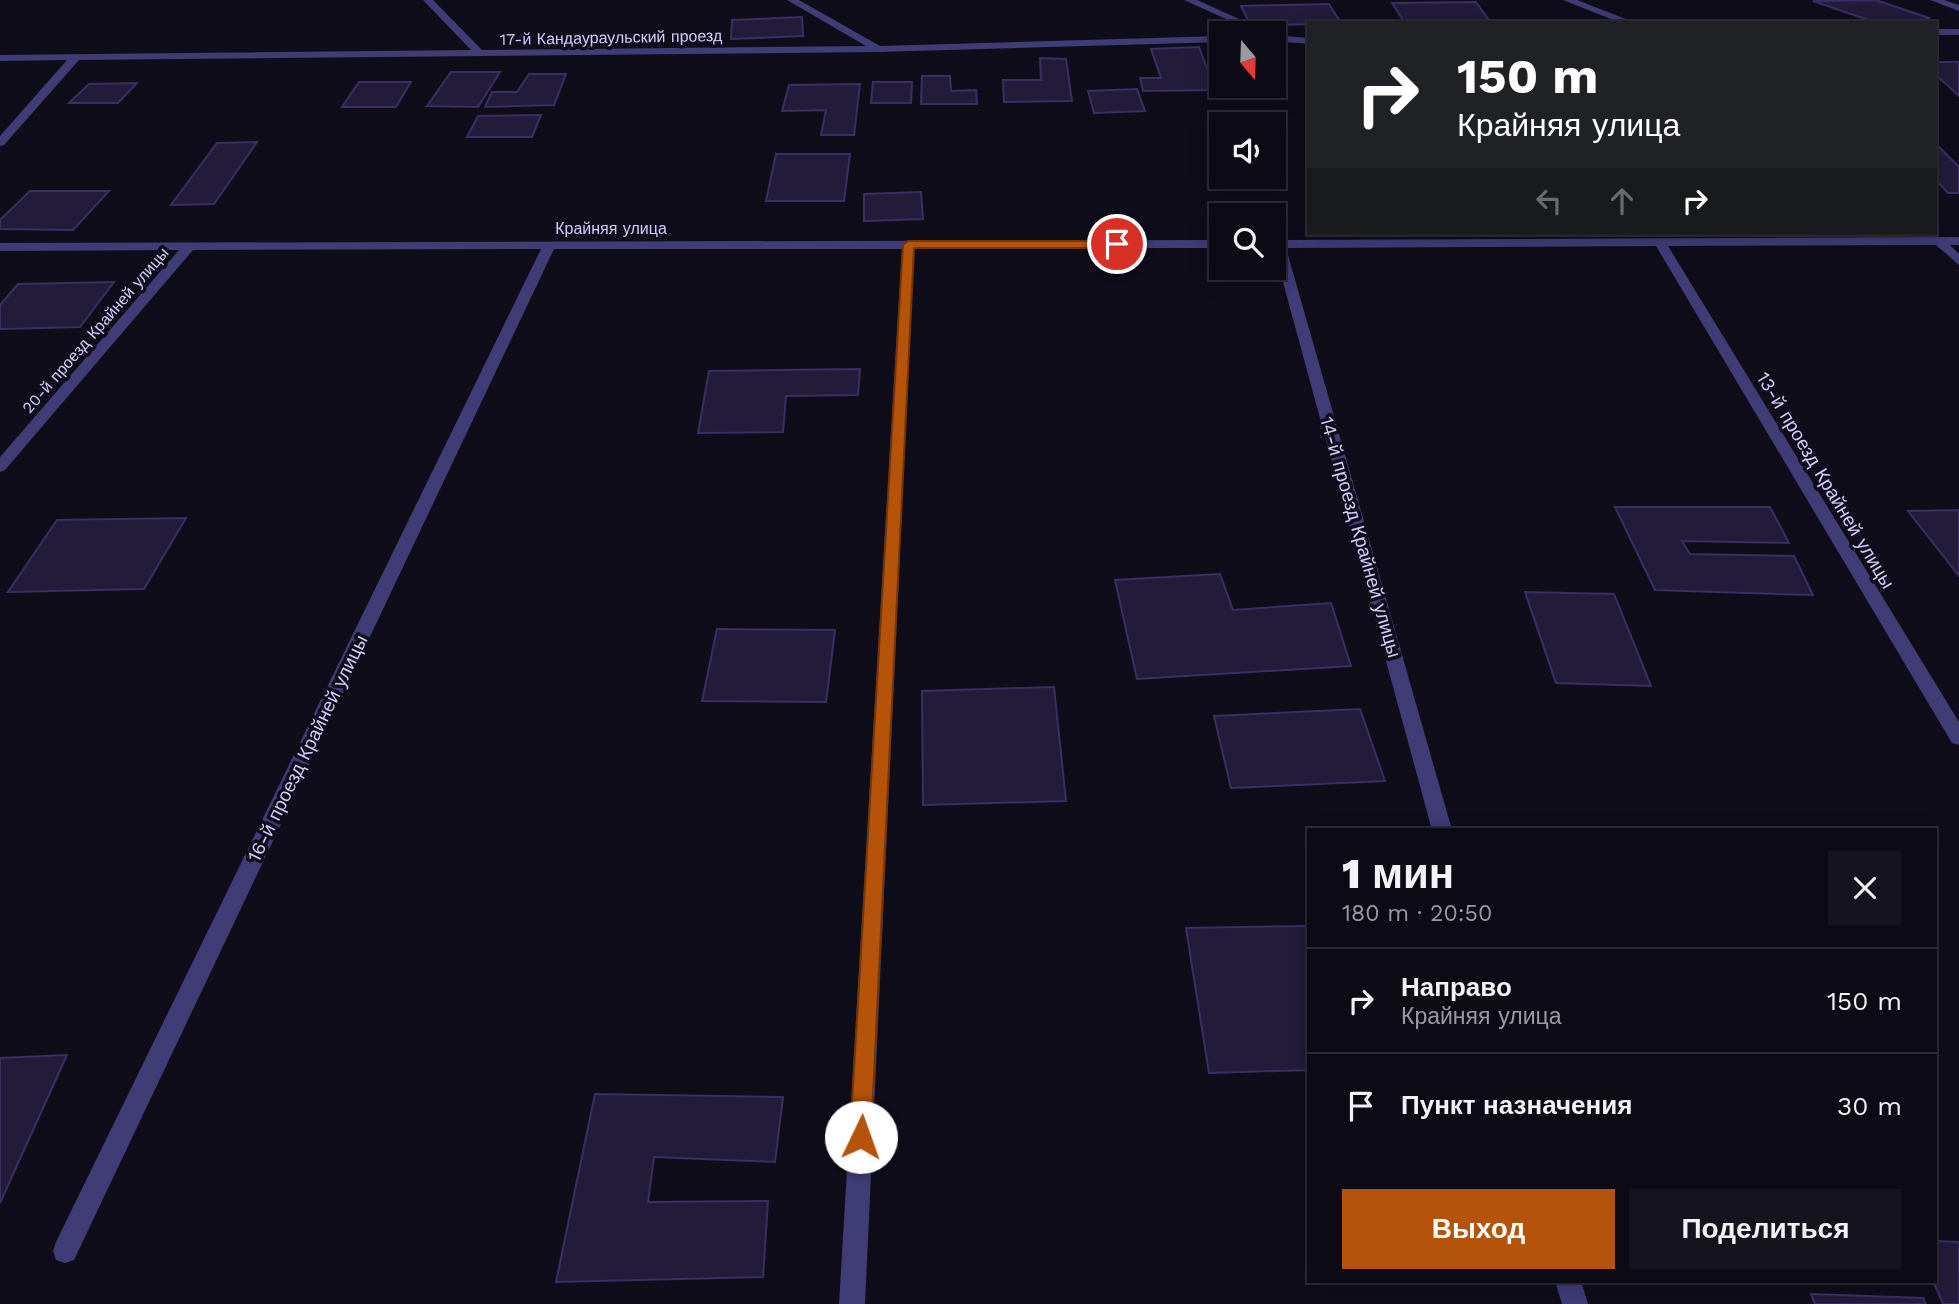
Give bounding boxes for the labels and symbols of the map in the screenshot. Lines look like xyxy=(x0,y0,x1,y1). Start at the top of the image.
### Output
north arrow xyxy=(1209,21,1286,98)
street label: 17-й Кандаураульский проезд xyxy=(500,26,723,49)
pin xyxy=(1087,214,1147,274)
street label: Крайняя улица xyxy=(555,219,667,238)
street label: 20-й проезд Крайней улицы xyxy=(18,244,173,417)
street label: 13-й проезд Крайней улицы xyxy=(1752,368,1900,593)
street label: 14-й проезд Крайней улицы xyxy=(1315,414,1406,660)
street label: 16-й проезд Крайней улицы xyxy=(242,631,372,865)
position arrow xyxy=(824,1100,898,1174)

